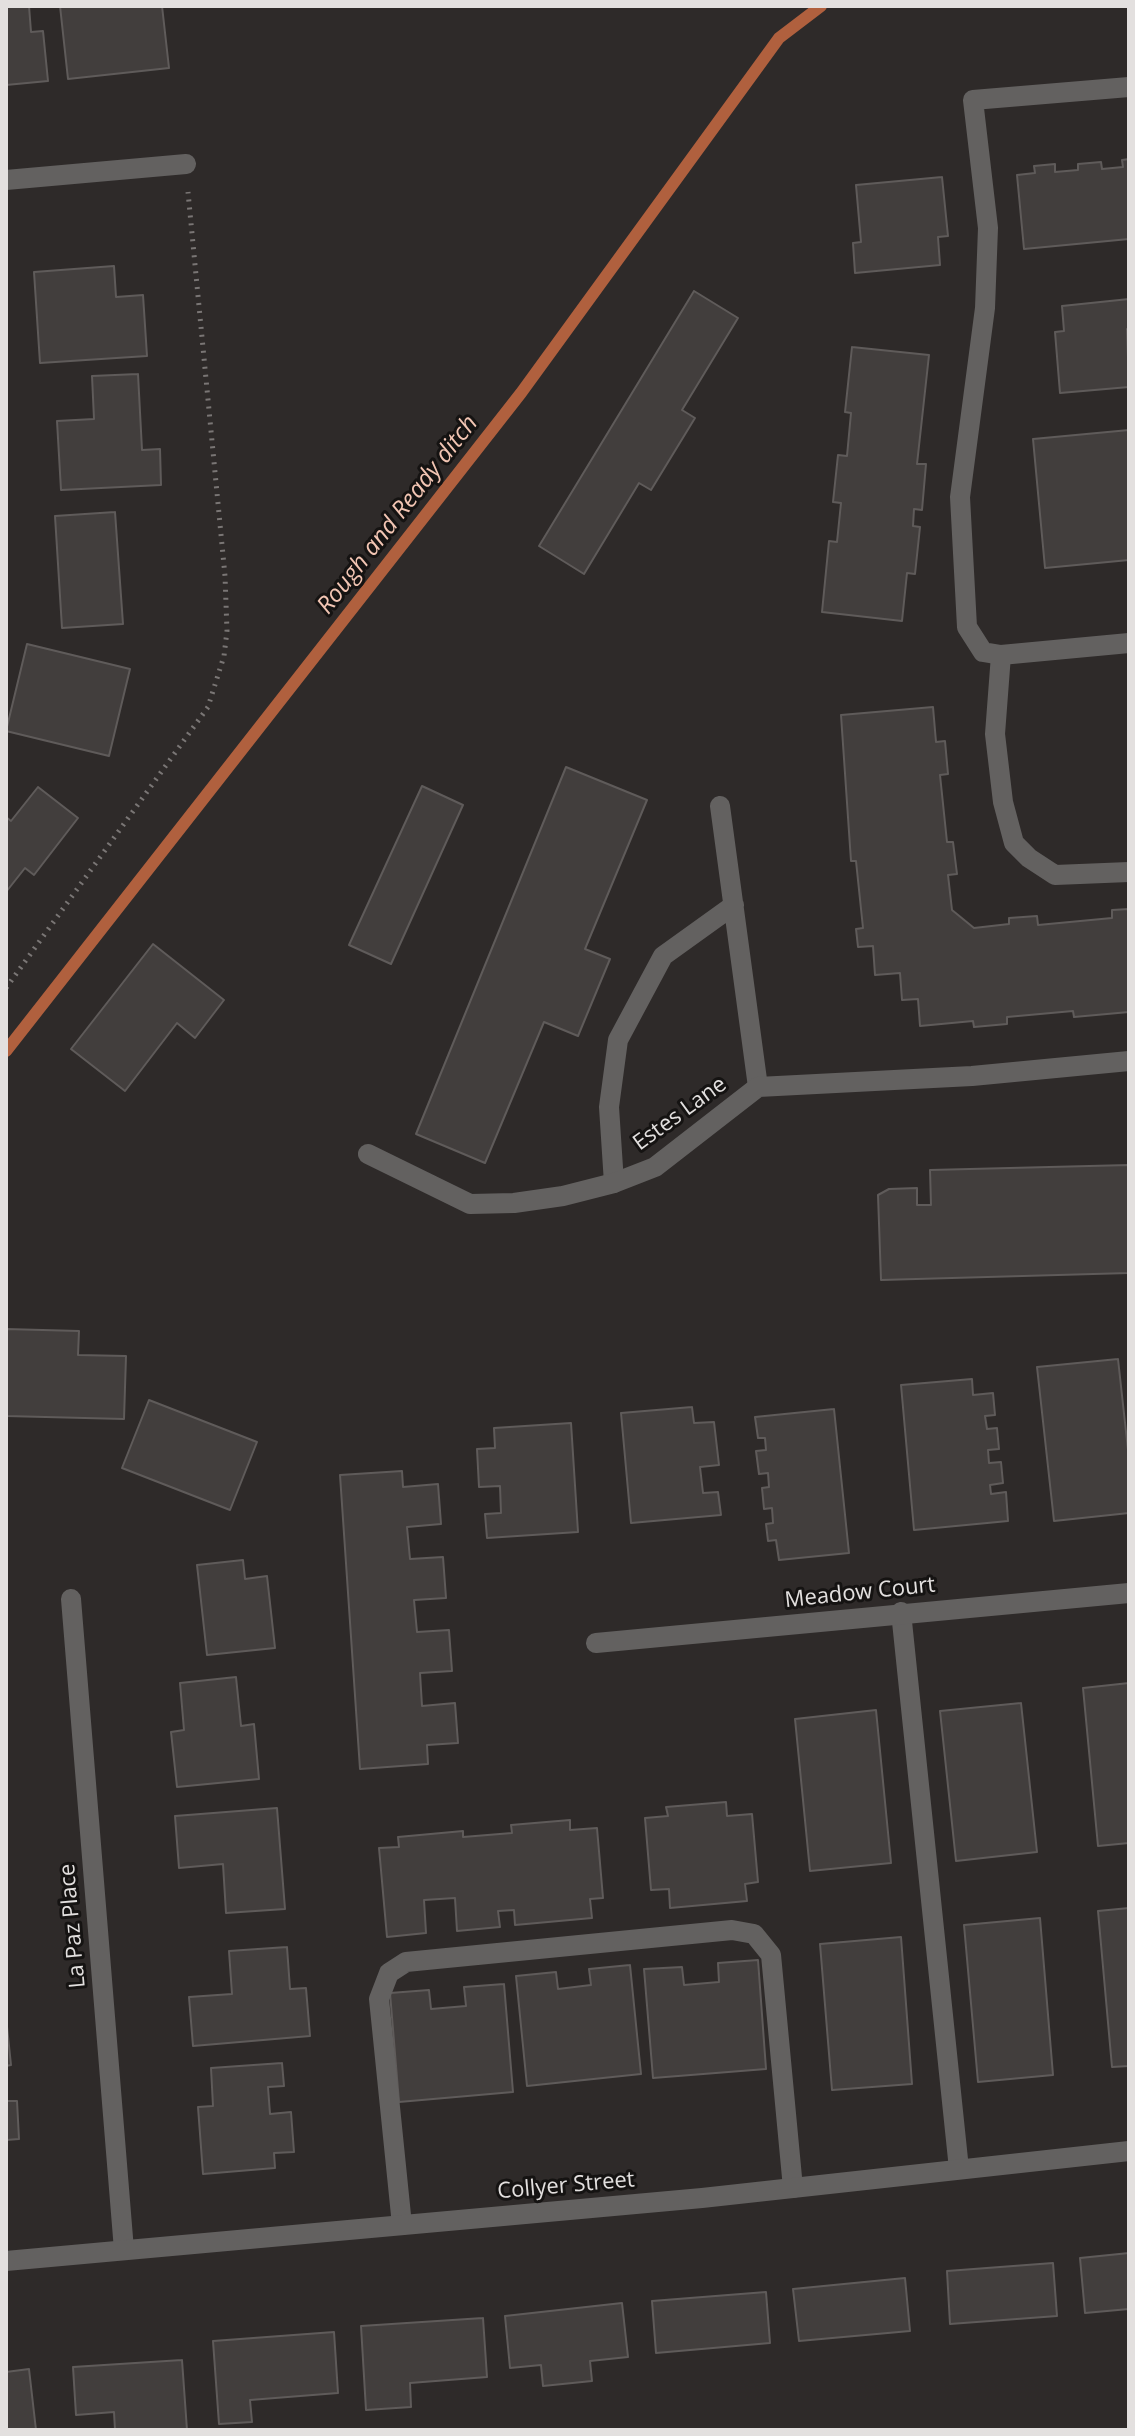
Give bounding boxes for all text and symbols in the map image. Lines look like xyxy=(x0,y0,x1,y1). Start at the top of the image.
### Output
water label: Rough and Ready ditch xyxy=(312,410,484,620)
street label: Estes Lane xyxy=(628,1071,732,1157)
street label: Meadow Court xyxy=(783,1572,937,1614)
street label: La Paz Place xyxy=(54,1863,92,1989)
street label: Collyer Street xyxy=(496,2167,636,2205)

